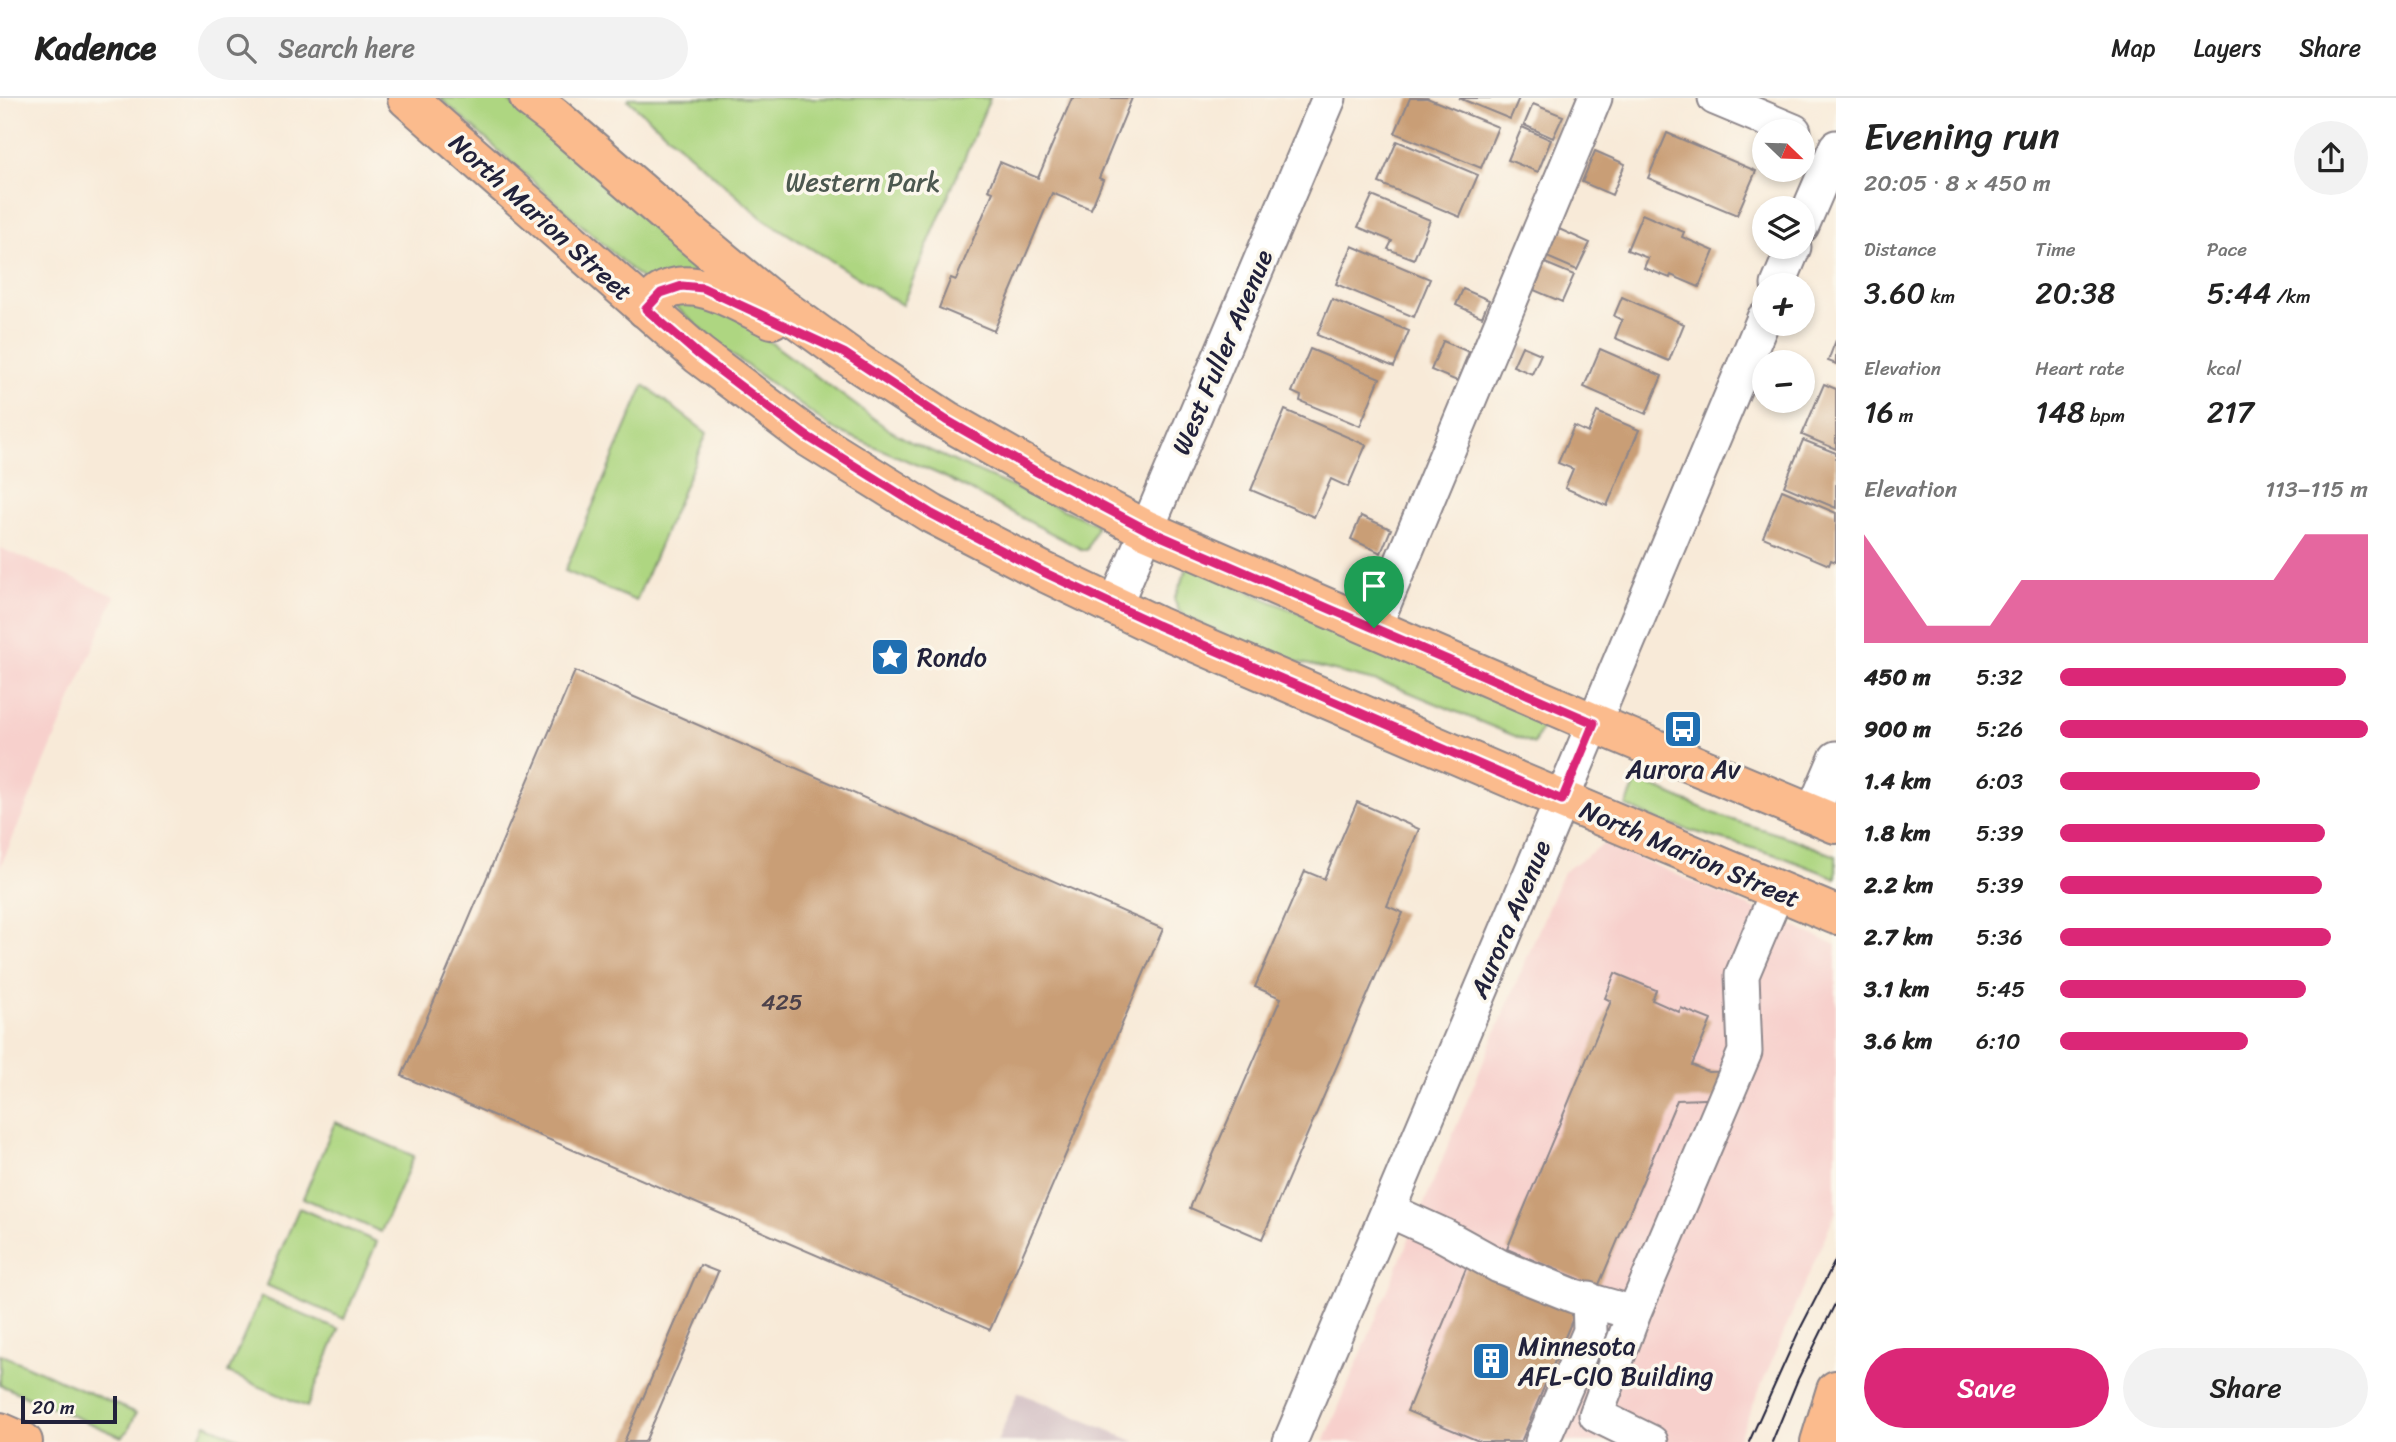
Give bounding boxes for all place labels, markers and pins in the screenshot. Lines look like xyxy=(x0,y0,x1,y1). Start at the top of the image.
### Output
pin xyxy=(1344,556,1404,628)
place label: Rondo xyxy=(917,634,987,680)
place icon: Rondo xyxy=(869,636,911,678)
bus stop icon: Aurora Av xyxy=(1662,708,1704,750)
place label: Aurora Av xyxy=(1625,746,1741,792)
place label: Minnesota AFL-CIO Building xyxy=(1517,1323,1714,1399)
building icon: Minnesota AFL-CIO Building xyxy=(1470,1340,1512,1382)

